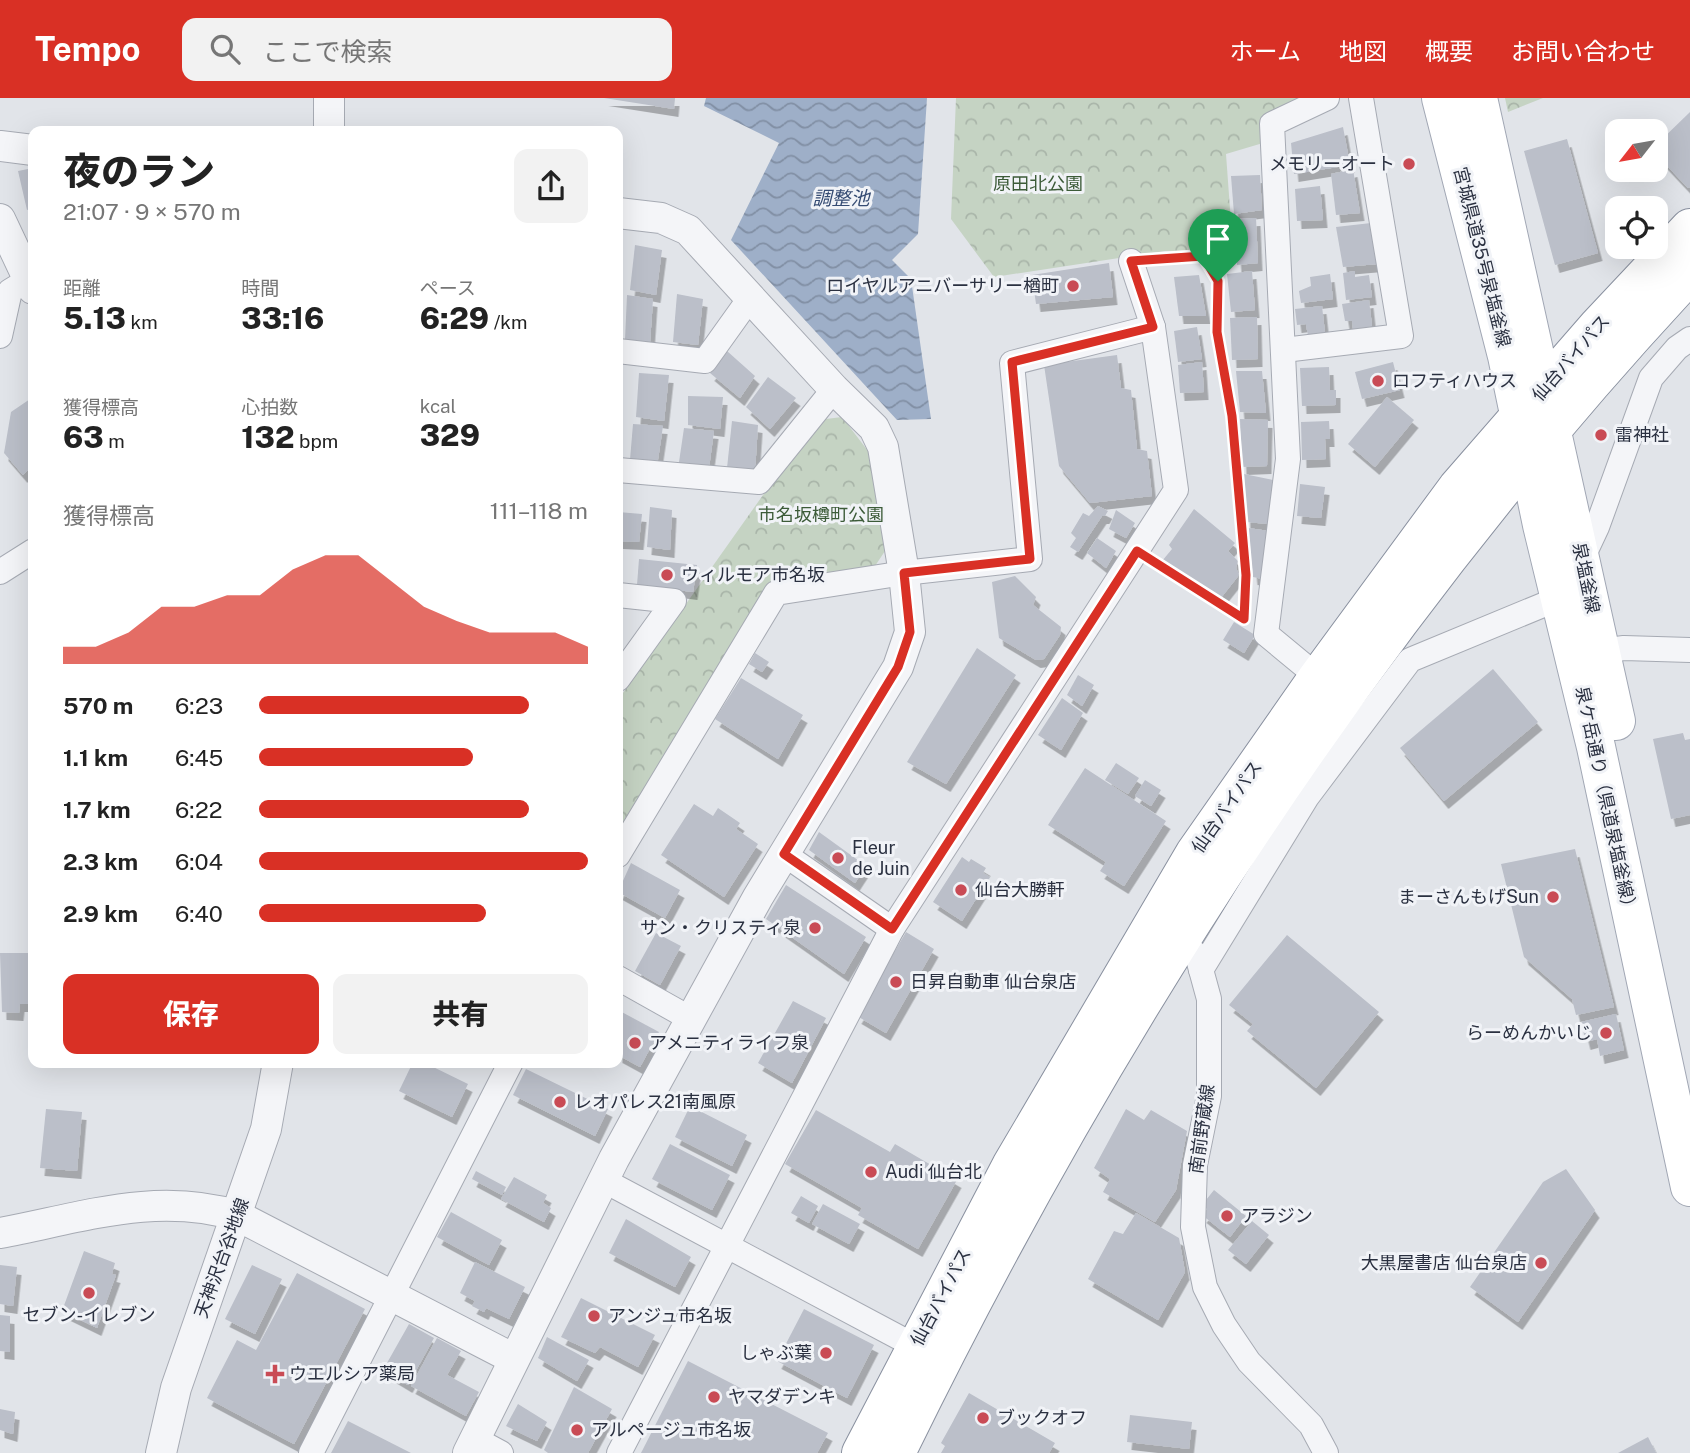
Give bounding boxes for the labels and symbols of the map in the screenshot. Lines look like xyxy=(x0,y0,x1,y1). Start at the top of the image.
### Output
north arrow xyxy=(1605,119,1668,182)
place label: メモリーオート xyxy=(1269,153,1395,174)
marker: メモリーオート xyxy=(1401,156,1417,172)
street label: 宮城県道35号泉塩釜線 xyxy=(1450,165,1515,349)
park label: 原田北公園 xyxy=(993,173,1083,194)
water label: 調整池 xyxy=(812,187,871,209)
pin xyxy=(1188,209,1248,281)
place label: ロイヤルアニバーサリー楢町 xyxy=(826,275,1059,296)
marker: ロイヤルアニバーサリー楢町 xyxy=(1065,278,1081,294)
street label: 仙台バイパス xyxy=(1527,310,1614,405)
place label: ロフティハウス xyxy=(1392,370,1517,391)
marker: ロフティハウス xyxy=(1370,373,1386,389)
place label: 雷神社 xyxy=(1615,424,1669,445)
marker: 雷神社 xyxy=(1593,427,1609,443)
park label: 市名坂樽町公園 xyxy=(758,504,884,525)
street label: 泉塩釜線 xyxy=(1569,540,1604,615)
place label: ウィルモア市名坂 xyxy=(681,564,825,585)
marker: ウィルモア市名坂 xyxy=(659,567,675,583)
street label: 泉ケ岳通り（県道泉塩釜線） xyxy=(1572,684,1641,918)
street label: 仙台バイパス xyxy=(1187,757,1266,857)
place label: Fleur de Juin xyxy=(852,837,910,879)
marker: Fleur de Juin xyxy=(830,850,846,866)
place label: 仙台大勝軒 xyxy=(975,879,1065,900)
marker: 仙台大勝軒 xyxy=(953,882,969,898)
place label: まーさんもげSun xyxy=(1398,886,1539,907)
marker: まーさんもげSun xyxy=(1545,889,1561,905)
place label: サン・クリスティ泉 xyxy=(640,917,801,938)
marker: サン・クリスティ泉 xyxy=(807,920,823,936)
place label: 日昇自動車 仙台泉店 xyxy=(910,971,1076,992)
marker: 日昇自動車 仙台泉店 xyxy=(888,974,904,990)
place label: らーめんかいじ xyxy=(1466,1022,1592,1043)
marker: らーめんかいじ xyxy=(1598,1025,1614,1041)
place label: アメニティライフ泉 xyxy=(649,1032,809,1053)
marker: アメニティライフ泉 xyxy=(627,1035,643,1051)
street label: 南前野蔵線 xyxy=(1185,1083,1218,1175)
place label: レオパレス21南風原 xyxy=(574,1091,736,1112)
marker: レオパレス21南風原 xyxy=(552,1094,568,1110)
place label: Audi 仙台北 xyxy=(885,1161,982,1182)
marker: Audi 仙台北 xyxy=(863,1164,879,1180)
street label: 天神沢台谷地線 xyxy=(190,1195,253,1321)
place label: アラジン xyxy=(1241,1205,1313,1226)
marker: アラジン xyxy=(1219,1208,1235,1224)
street label: 仙台バイパス xyxy=(906,1244,975,1349)
place label: 大黒屋書店 仙台泉店 xyxy=(1361,1252,1527,1273)
marker: 大黒屋書店 仙台泉店 xyxy=(1533,1255,1549,1271)
marker: セブン-イレブン xyxy=(81,1285,97,1301)
place label: セブン-イレブン xyxy=(23,1304,155,1325)
place label: アンジュ市名坂 xyxy=(608,1305,732,1326)
marker: アンジュ市名坂 xyxy=(586,1308,602,1324)
place label: しゃぶ葉 xyxy=(740,1342,812,1363)
marker: しゃぶ葉 xyxy=(818,1345,834,1361)
place label: ウエルシア薬局 xyxy=(289,1363,415,1384)
marker: ウエルシア薬局 xyxy=(267,1366,283,1382)
place label: ヤマダデンキ xyxy=(728,1386,836,1407)
marker: ヤマダデンキ xyxy=(706,1389,722,1405)
place label: ブックオフ xyxy=(997,1407,1087,1428)
marker: ブックオフ xyxy=(975,1410,991,1426)
place label: アルページュ市名坂 xyxy=(591,1419,751,1440)
marker: アルページュ市名坂 xyxy=(569,1422,585,1438)

